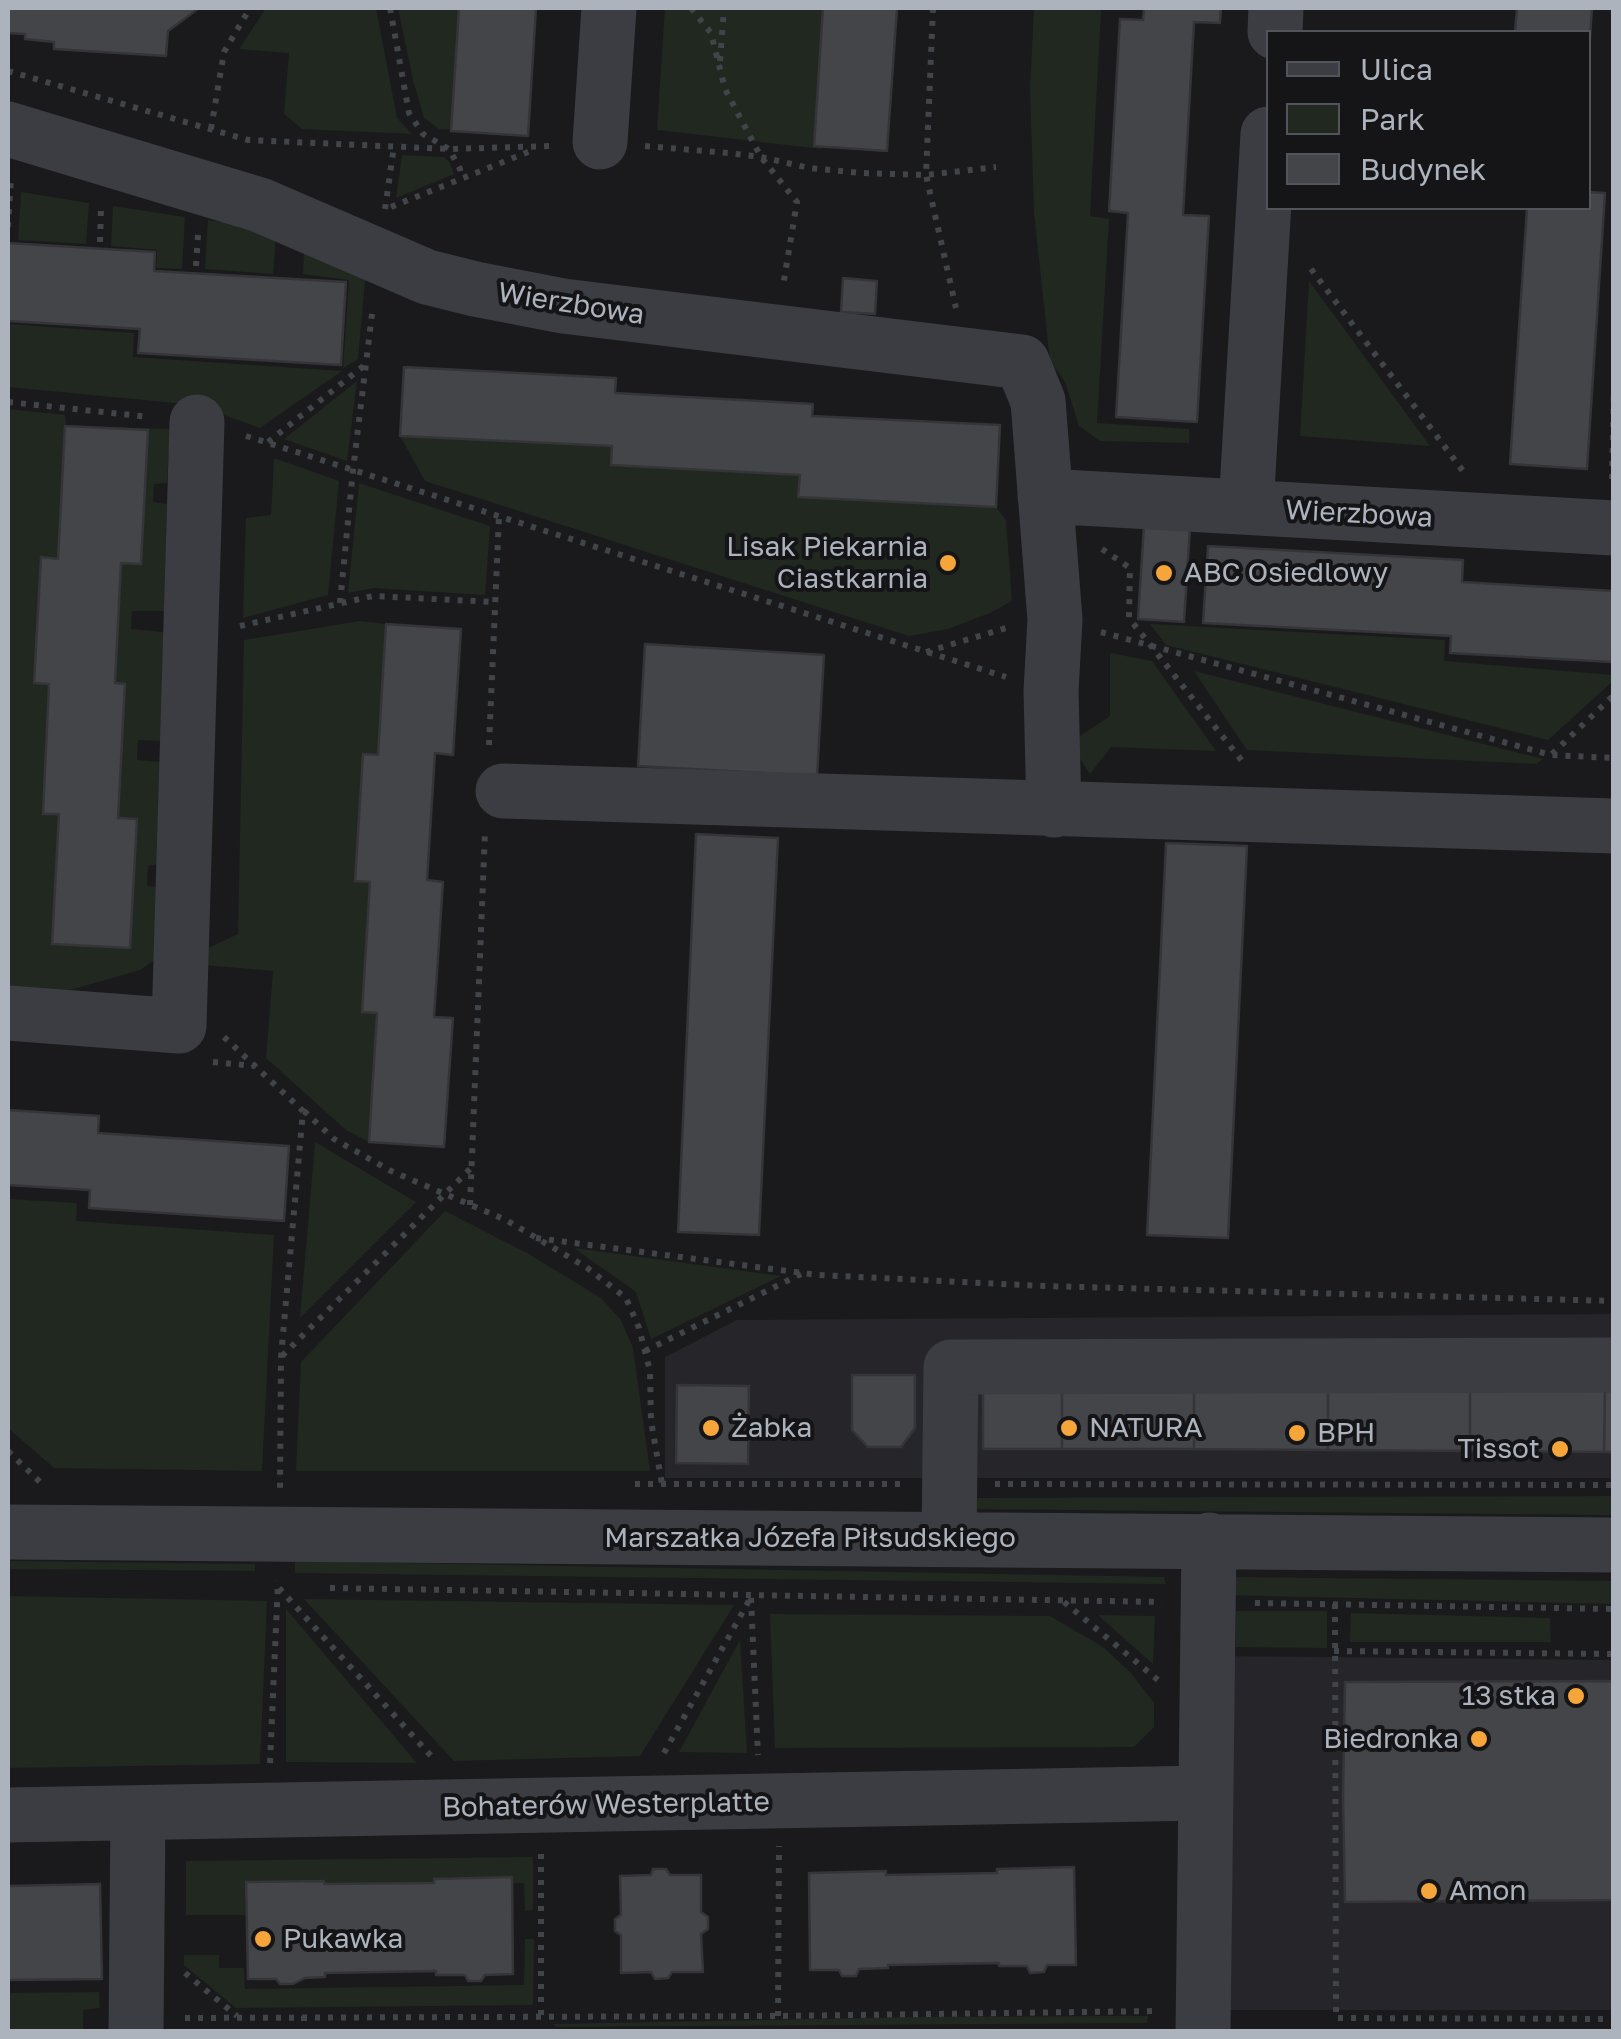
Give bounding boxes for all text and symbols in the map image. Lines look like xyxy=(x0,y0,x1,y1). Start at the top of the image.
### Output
legend xyxy=(1266,30,1591,210)
text: Ulica xyxy=(1360,51,1433,87)
text: Park xyxy=(1360,101,1425,137)
text: Budynek xyxy=(1360,151,1486,187)
street label: Wierzbowa xyxy=(495,276,647,332)
street label: Wierzbowa xyxy=(1284,493,1434,535)
place label: Lisak Piekarnia Ciastkarnia xyxy=(726,530,928,596)
marker: Lisak Piekarnia Ciastkarnia xyxy=(937,552,959,574)
place label: ABC Osiedlowy xyxy=(1184,556,1388,590)
marker: ABC Osiedlowy xyxy=(1153,562,1175,584)
place label: Żabka xyxy=(731,1411,812,1445)
place label: NATURA xyxy=(1089,1411,1202,1445)
place label: BPH xyxy=(1317,1416,1375,1450)
marker: Żabka xyxy=(700,1417,722,1439)
marker: NATURA xyxy=(1058,1417,1080,1439)
marker: BPH xyxy=(1286,1422,1308,1444)
place label: Tissot xyxy=(1457,1432,1540,1466)
marker: Tissot xyxy=(1549,1438,1571,1460)
street label: Marszałka Józefa Piłsudskiego xyxy=(604,1521,1016,1555)
place label: 13 stka xyxy=(1462,1679,1556,1713)
marker: 13 stka xyxy=(1565,1685,1587,1707)
place label: Biedronka xyxy=(1323,1722,1459,1756)
marker: Biedronka xyxy=(1468,1728,1490,1750)
street label: Bohaterów Westerplatte xyxy=(442,1785,770,1825)
place label: Amon xyxy=(1449,1874,1527,1908)
marker: Amon xyxy=(1418,1880,1440,1902)
place label: Pukawka xyxy=(283,1922,403,1956)
marker: Pukawka xyxy=(252,1928,274,1950)

